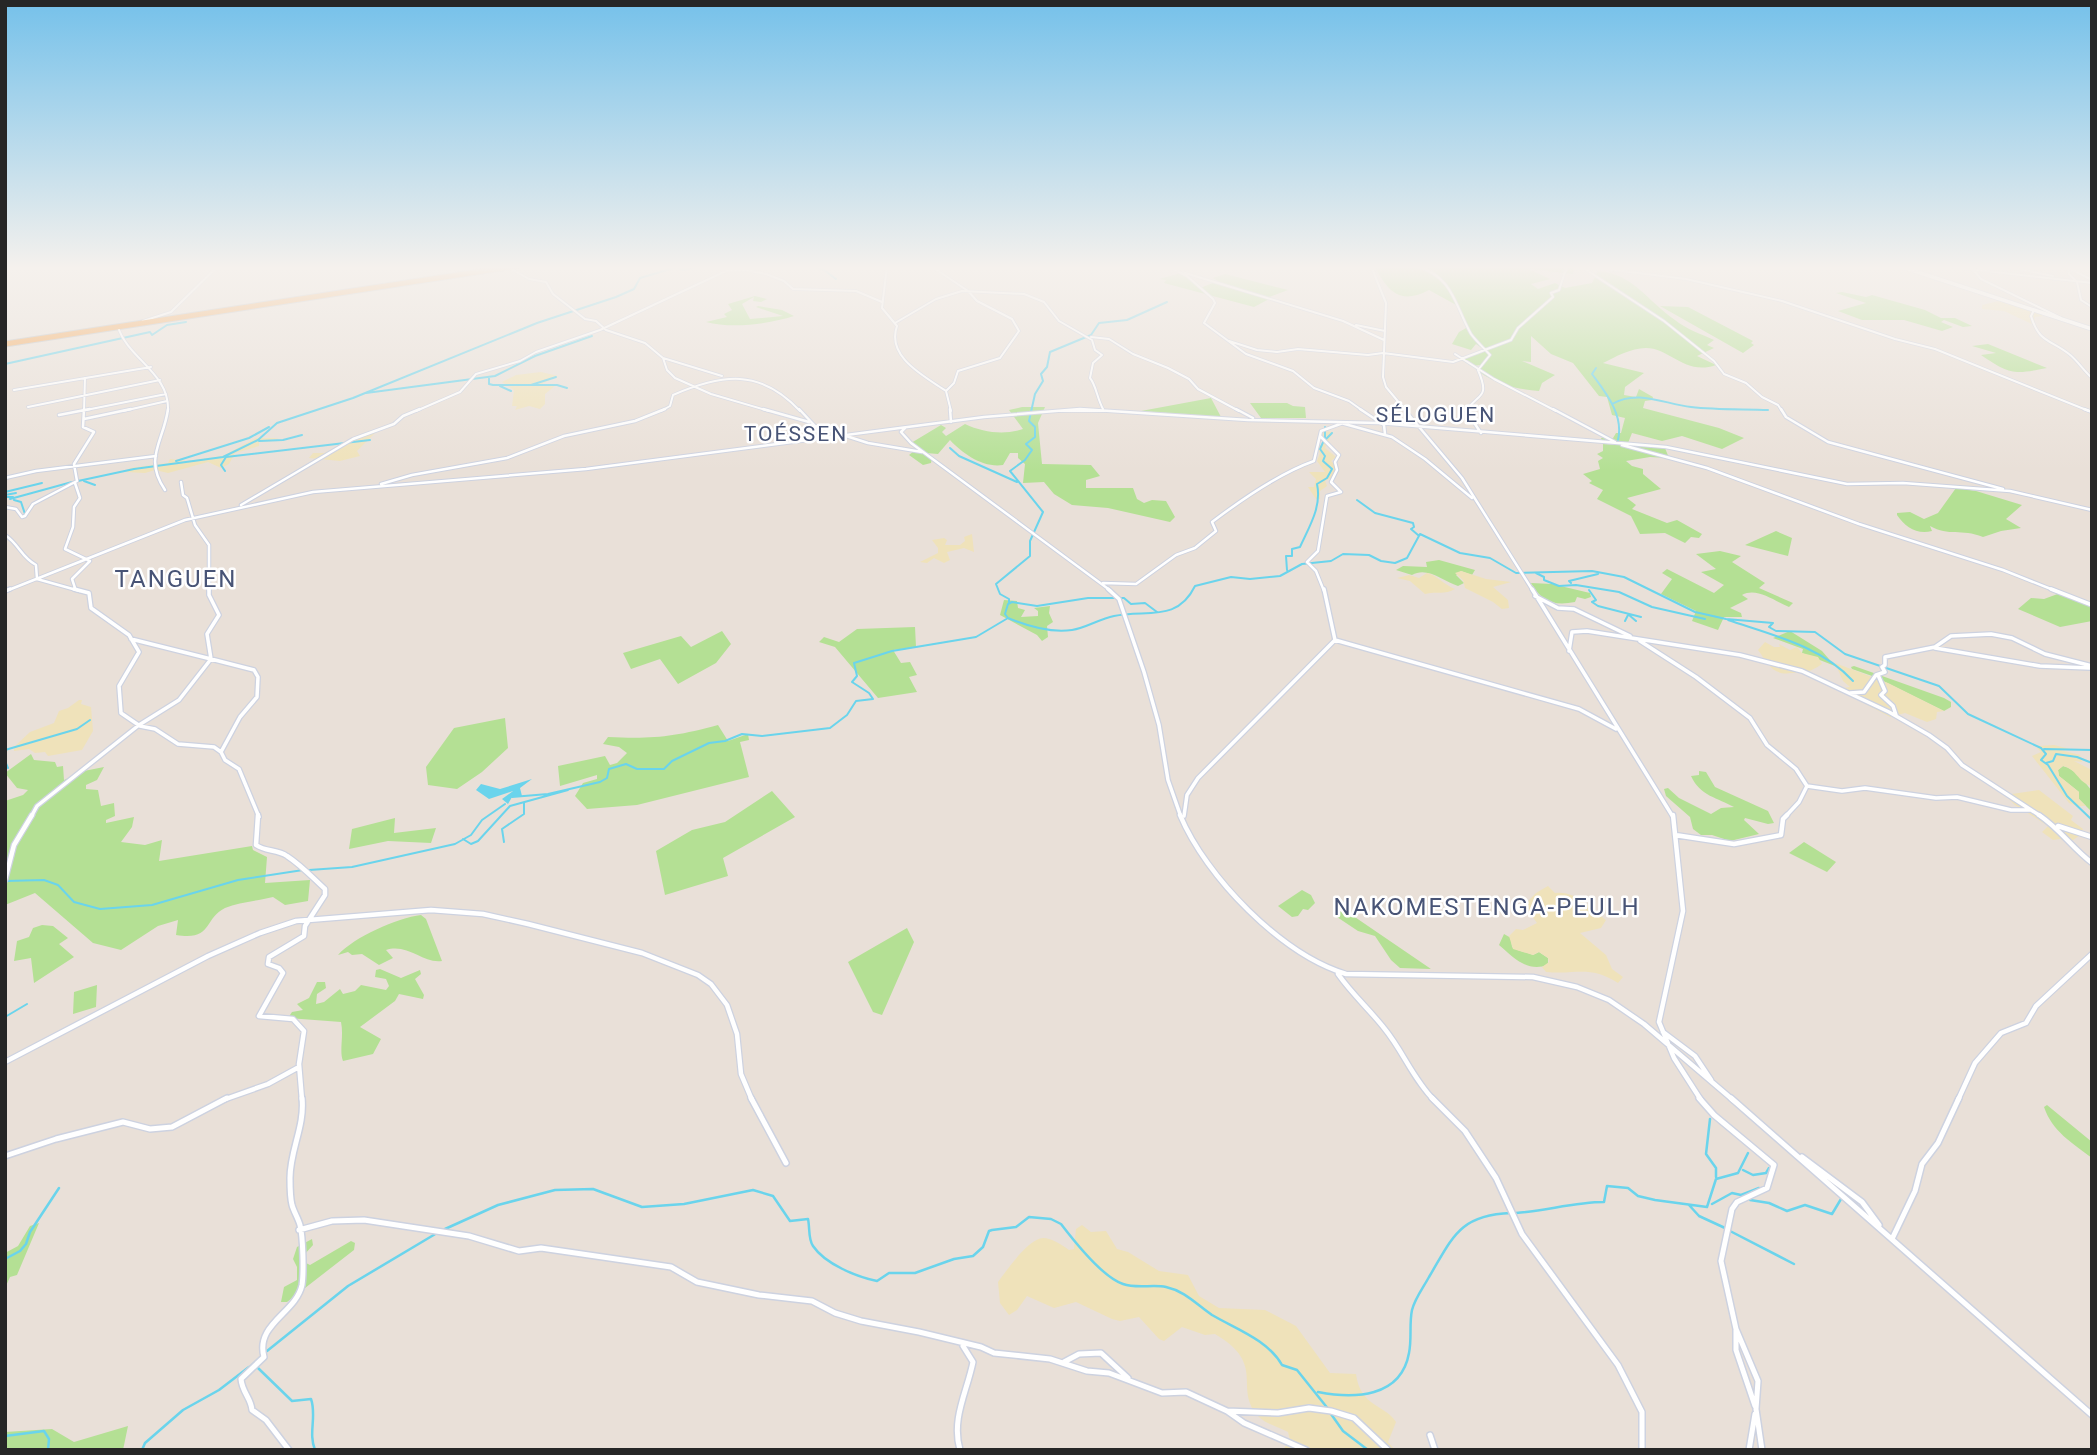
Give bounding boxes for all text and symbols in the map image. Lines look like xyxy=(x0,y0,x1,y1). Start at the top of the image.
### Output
district label: SÉLOGUEN xyxy=(1376,403,1496,427)
district label: TOÉSSEN xyxy=(744,422,848,446)
district label: TANGUEN xyxy=(115,565,237,593)
district label: NAKOMESTENGA-PEULH xyxy=(1333,893,1641,921)

